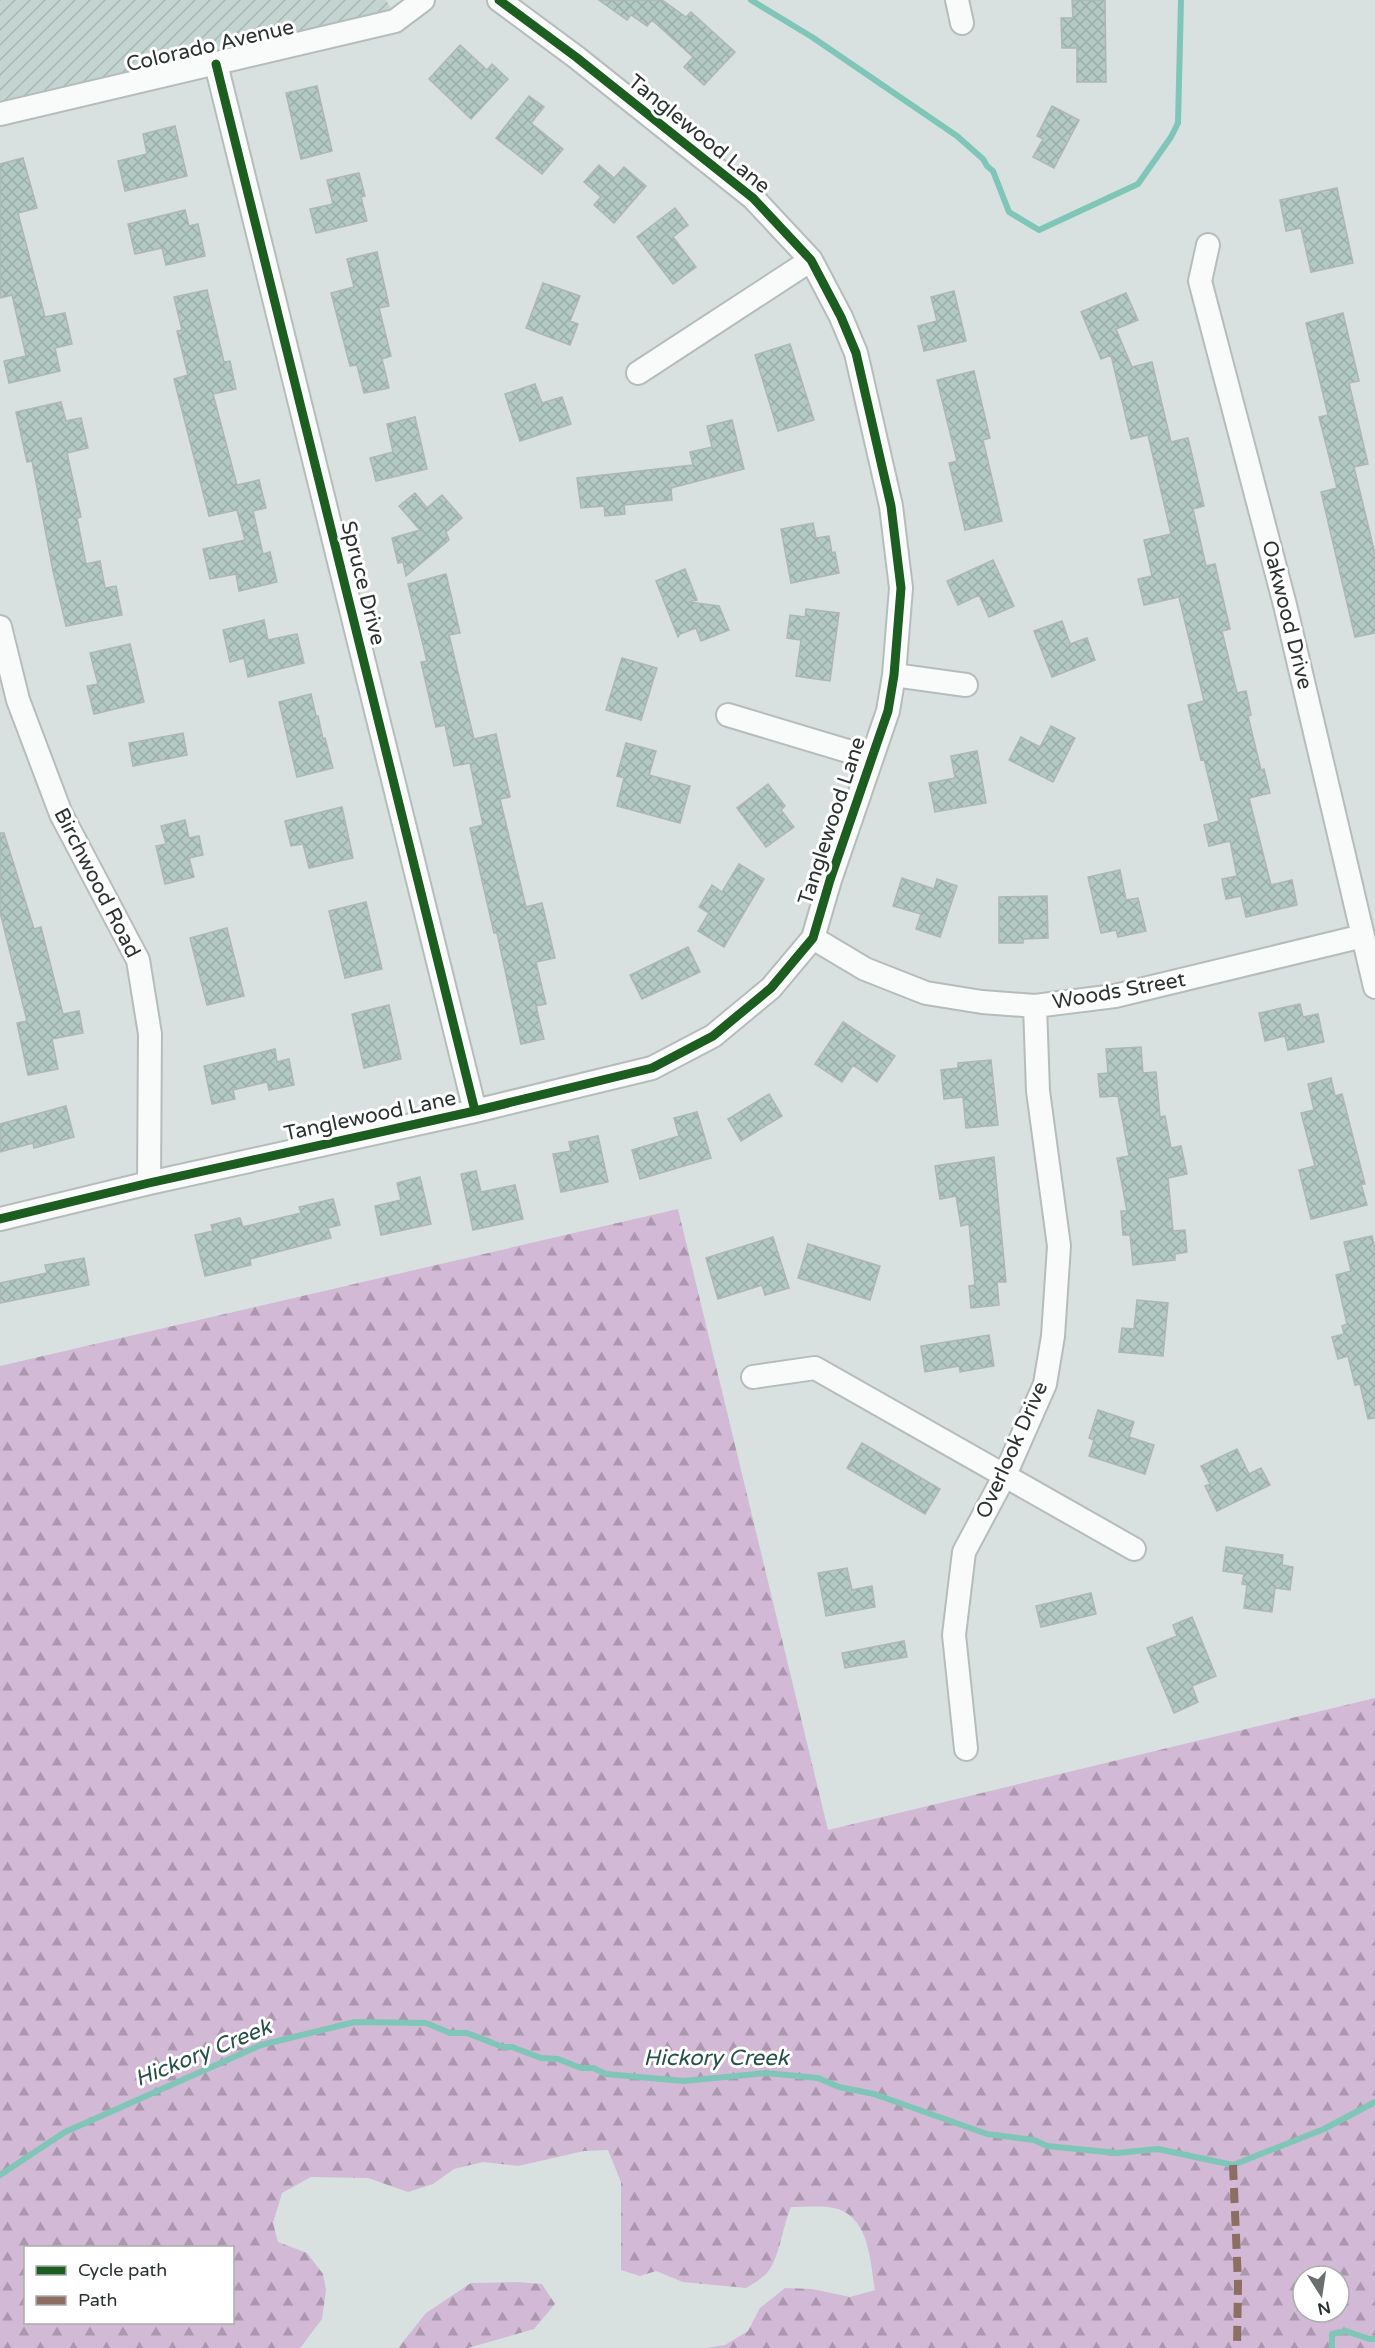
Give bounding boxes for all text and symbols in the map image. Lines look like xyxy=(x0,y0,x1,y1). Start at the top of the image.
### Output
street label: Colorado Avenue xyxy=(124,15,296,77)
street label: Tanglewood Lane xyxy=(623,69,775,199)
street label: Spruce Drive xyxy=(336,518,391,648)
street label: Oakwood Drive xyxy=(1256,538,1318,692)
street label: Tanglewood Lane xyxy=(793,734,871,908)
street label: Birchwood Road xyxy=(48,804,146,962)
street label: Woods Street xyxy=(1051,967,1187,1015)
street label: Tanglewood Lane xyxy=(282,1086,458,1146)
street label: Overlook Drive xyxy=(971,1378,1053,1522)
water label: Hickory Creek xyxy=(131,2013,277,2092)
water label: Hickory Creek xyxy=(644,2045,790,2071)
legend xyxy=(24,2246,234,2324)
text: Cycle path xyxy=(78,2259,167,2281)
north arrow xyxy=(1291,2264,1351,2324)
text: Path xyxy=(78,2289,117,2311)
text: N xyxy=(1316,2297,1332,2319)

